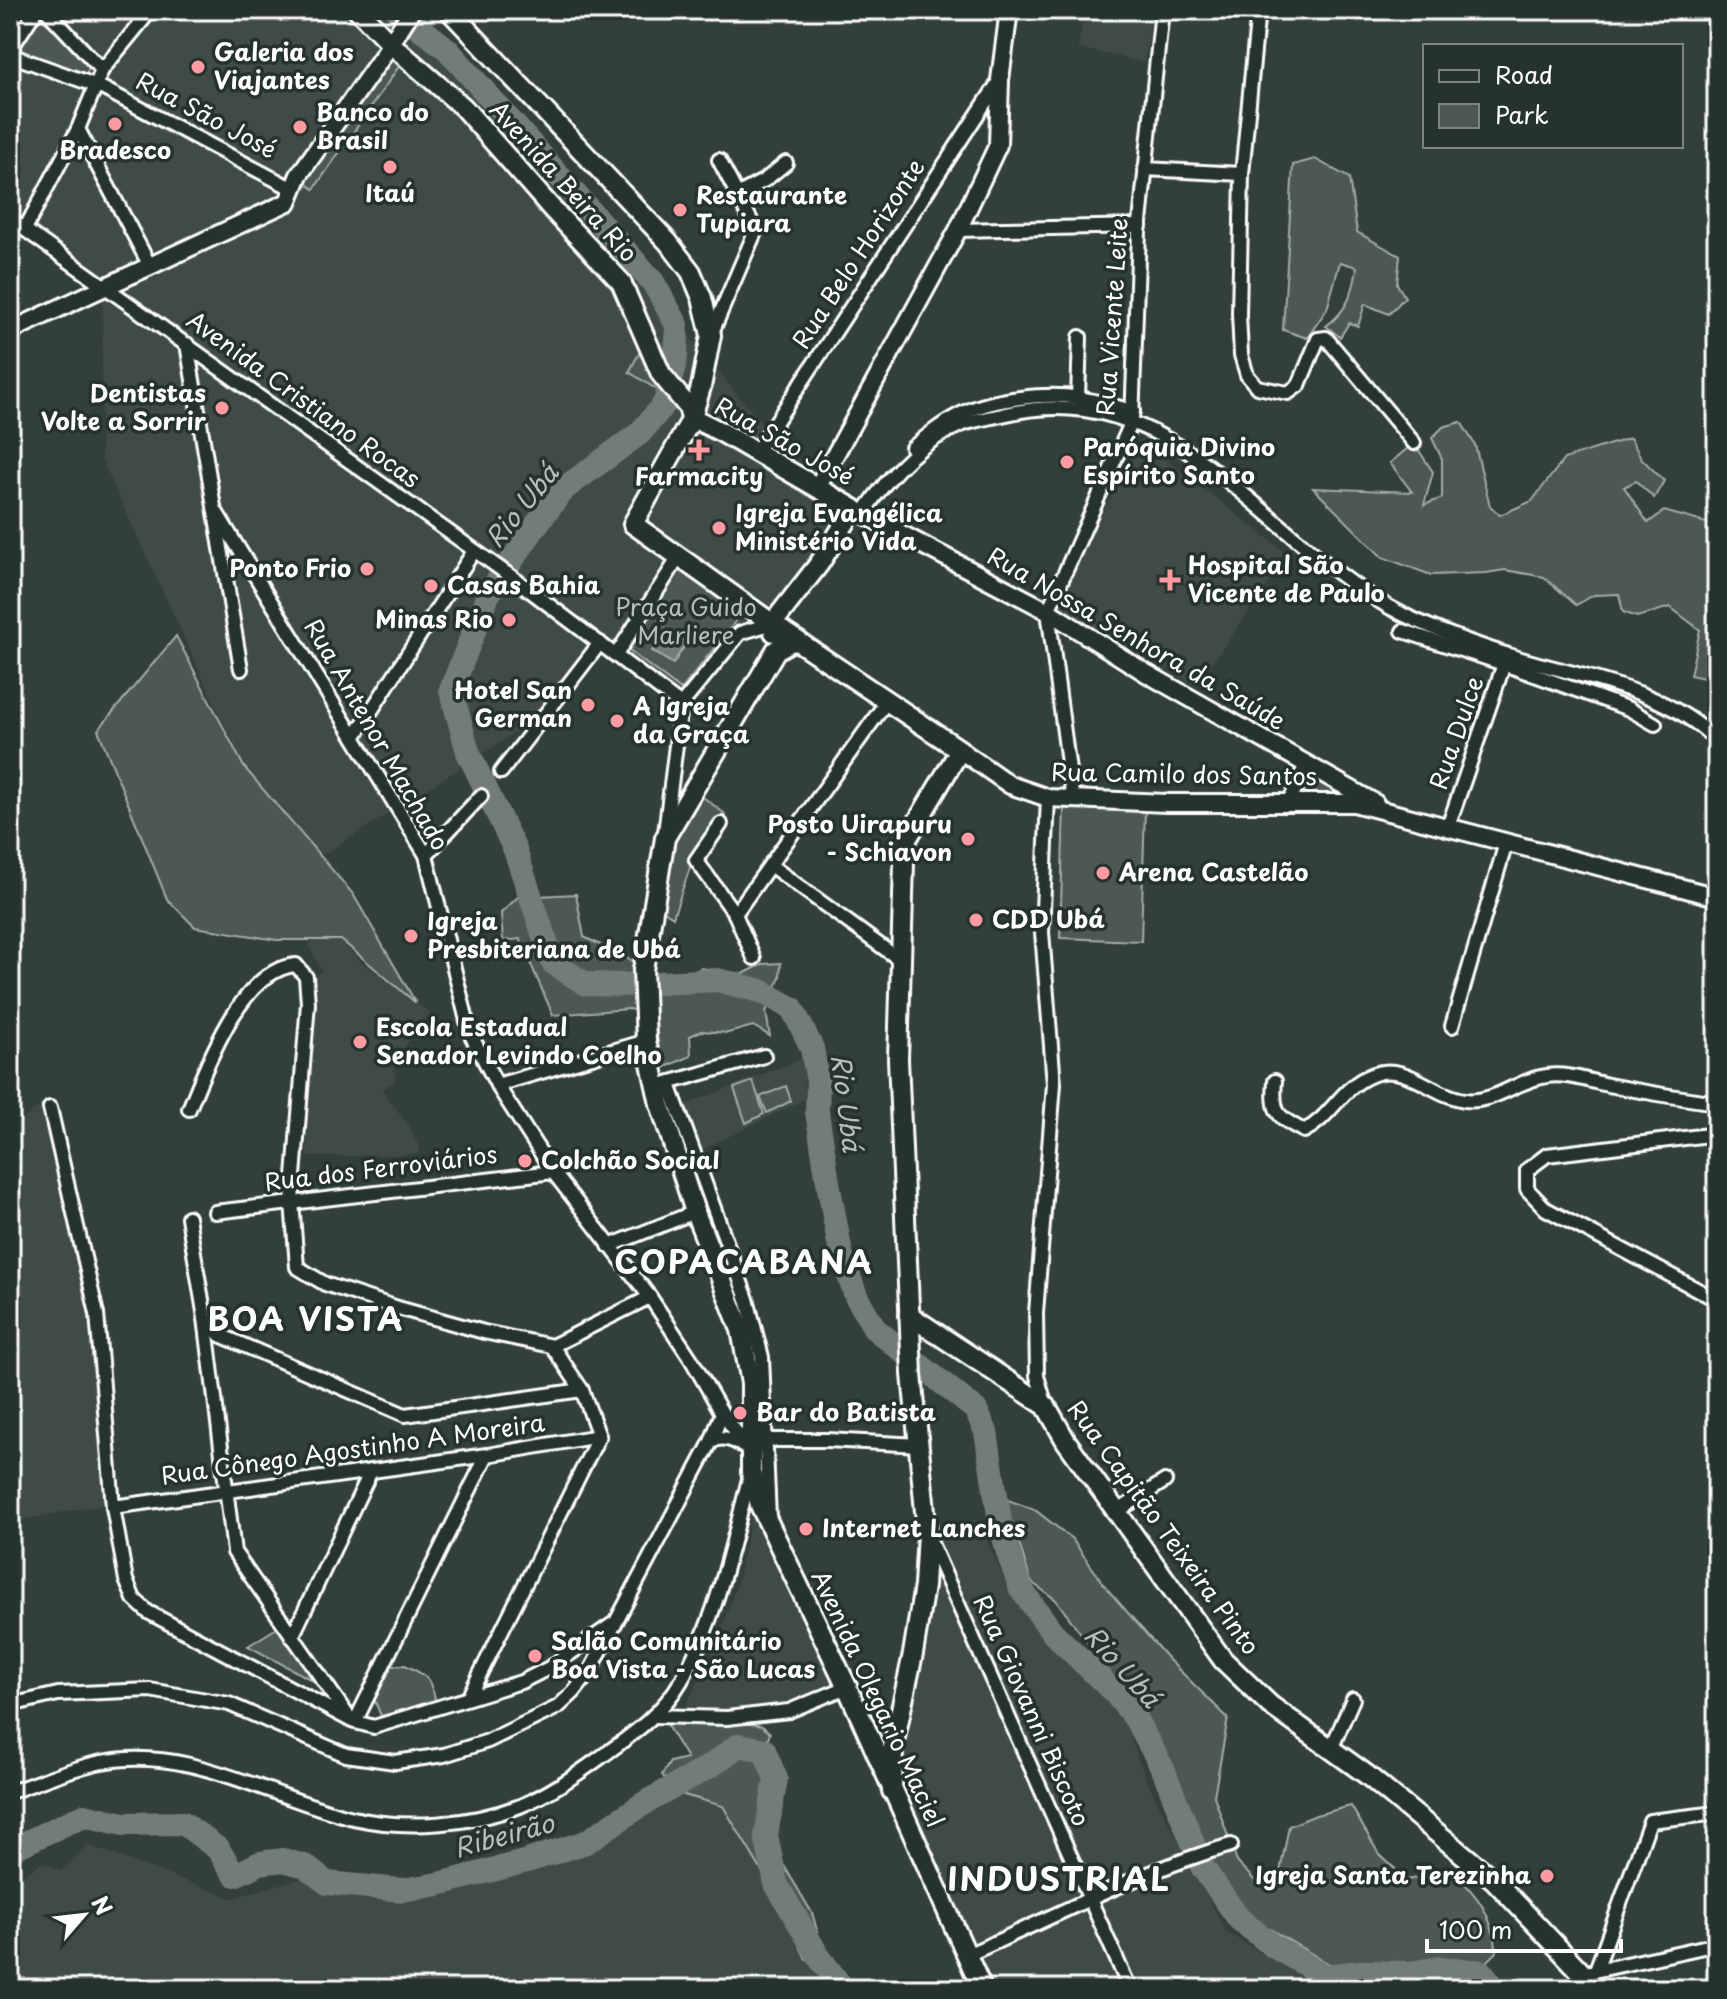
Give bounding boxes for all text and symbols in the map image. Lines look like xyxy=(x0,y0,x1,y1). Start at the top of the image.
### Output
place label: Galeria dos Viajantes xyxy=(214,33,354,97)
legend xyxy=(1423,44,1683,148)
text: Road xyxy=(1495,56,1553,92)
marker: Galeria dos Viajantes xyxy=(189,58,207,76)
street label: Rua São José xyxy=(130,62,284,166)
street label: Avenida Beira Rio xyxy=(482,92,647,269)
place label: Banco do Brasil xyxy=(316,93,429,157)
text: Park xyxy=(1495,96,1549,132)
marker: Bradesco xyxy=(106,115,124,133)
marker: Banco do Brasil xyxy=(291,118,309,136)
place label: Bradesco xyxy=(59,131,171,167)
street label: Rua Belo Horizonte xyxy=(782,151,932,355)
marker: Itaú xyxy=(381,158,399,176)
place label: Itaú xyxy=(365,174,415,210)
place label: Restaurante Tupiara xyxy=(696,176,847,240)
marker: Restaurante Tupiara xyxy=(671,201,689,219)
street label: Rua Vicente Leite xyxy=(1086,217,1136,417)
street label: Avenida Cristiano Rocas xyxy=(180,301,428,496)
place label: Dentistas Volte a Sorrir xyxy=(41,374,207,438)
street label: Rua São José xyxy=(709,387,861,494)
marker: Dentistas Volte a Sorrir xyxy=(213,399,231,417)
place label: Paróquia Divino Espírito Santo xyxy=(1083,428,1275,492)
marker: Farmacity xyxy=(690,441,708,459)
marker: Paróquia Divino Espírito Santo xyxy=(1058,453,1076,471)
water label: Rio Ubá xyxy=(475,454,567,555)
place label: Farmacity xyxy=(635,457,763,493)
place label: Igreja Evangélica Ministério Vida xyxy=(735,494,943,558)
marker: Igreja Evangélica Ministério Vida xyxy=(710,519,728,537)
street label: Rua Nossa Senhora da Saúde xyxy=(981,537,1293,738)
place label: Hospital São Vicente de Paulo xyxy=(1188,546,1385,610)
place label: Ponto Frio xyxy=(229,549,351,585)
marker: Ponto Frio xyxy=(358,560,376,578)
place label: Casas Bahia xyxy=(447,566,601,602)
marker: Hospital São Vicente de Paulo xyxy=(1159,569,1181,591)
marker: Casas Bahia xyxy=(422,577,440,595)
park label: Praça Guido Marliere xyxy=(615,588,757,652)
place label: Minas Rio xyxy=(375,600,493,636)
street label: Rua Antenor Machado xyxy=(297,611,459,857)
marker: Minas Rio xyxy=(500,611,518,629)
place label: Hotel San German xyxy=(454,671,572,735)
street label: Rua Dulce xyxy=(1419,671,1491,794)
place label: A Igreja da Graça xyxy=(632,687,750,751)
marker: Hotel San German xyxy=(579,696,597,714)
marker: A Igreja da Graça xyxy=(608,712,626,730)
street label: Rua Camilo dos Santos xyxy=(1051,753,1317,793)
place label: Posto Uirapuru - Schiavon xyxy=(767,805,952,869)
marker: Posto Uirapuru - Schiavon xyxy=(959,830,977,848)
place label: Arena Castelão xyxy=(1118,853,1308,889)
marker: Arena Castelão xyxy=(1094,864,1112,882)
place label: CDD Ubá xyxy=(992,900,1105,936)
place label: Igreja Presbiteriana de Ubá xyxy=(427,902,682,966)
marker: CDD Ubá xyxy=(967,911,985,929)
marker: Igreja Presbiteriana de Ubá xyxy=(402,927,420,945)
place label: Escola Estadual Senador Levindo Coelho xyxy=(376,1008,662,1072)
marker: Escola Estadual Senador Levindo Coelho xyxy=(351,1033,369,1051)
water label: Rio Ubá xyxy=(822,1052,873,1155)
street label: Rua dos Ferroviários xyxy=(262,1135,499,1199)
place label: Colchão Social xyxy=(541,1141,720,1177)
marker: Colchão Social xyxy=(516,1152,534,1170)
district label: COPACABANA xyxy=(614,1237,874,1285)
district label: BOA VISTA xyxy=(207,1294,405,1342)
street label: Rua Capitão Teixeira Pinto xyxy=(1060,1392,1269,1662)
place label: Bar do Batista xyxy=(756,1393,937,1429)
street label: Rua Cônego Agostinho A Moreira xyxy=(159,1403,547,1493)
marker: Bar do Batista xyxy=(731,1404,749,1422)
place label: Internet Lanches xyxy=(822,1509,1025,1545)
marker: Internet Lanches xyxy=(797,1520,815,1538)
street label: Avenida Olegario Maciel xyxy=(803,1564,954,1833)
street label: Rua Giovanni Biscoto xyxy=(966,1589,1100,1832)
water label: Rio Ubá xyxy=(1076,1617,1171,1716)
place label: Salão Comunitário Boa Vista - São Lucas xyxy=(551,1622,815,1686)
marker: Salão Comunitário Boa Vista - São Lucas xyxy=(526,1647,544,1665)
water label: Ribeirão xyxy=(449,1802,559,1867)
district label: INDUSTRIAL xyxy=(947,1854,1171,1902)
place label: Igreja Santa Terezinha xyxy=(1255,1856,1532,1892)
marker: Igreja Santa Terezinha xyxy=(1538,1867,1556,1885)
north arrow xyxy=(44,1875,124,1955)
text: N xyxy=(84,1889,122,1920)
scale bar xyxy=(1427,1903,1621,1953)
text: 100 m xyxy=(1439,1911,1512,1947)

